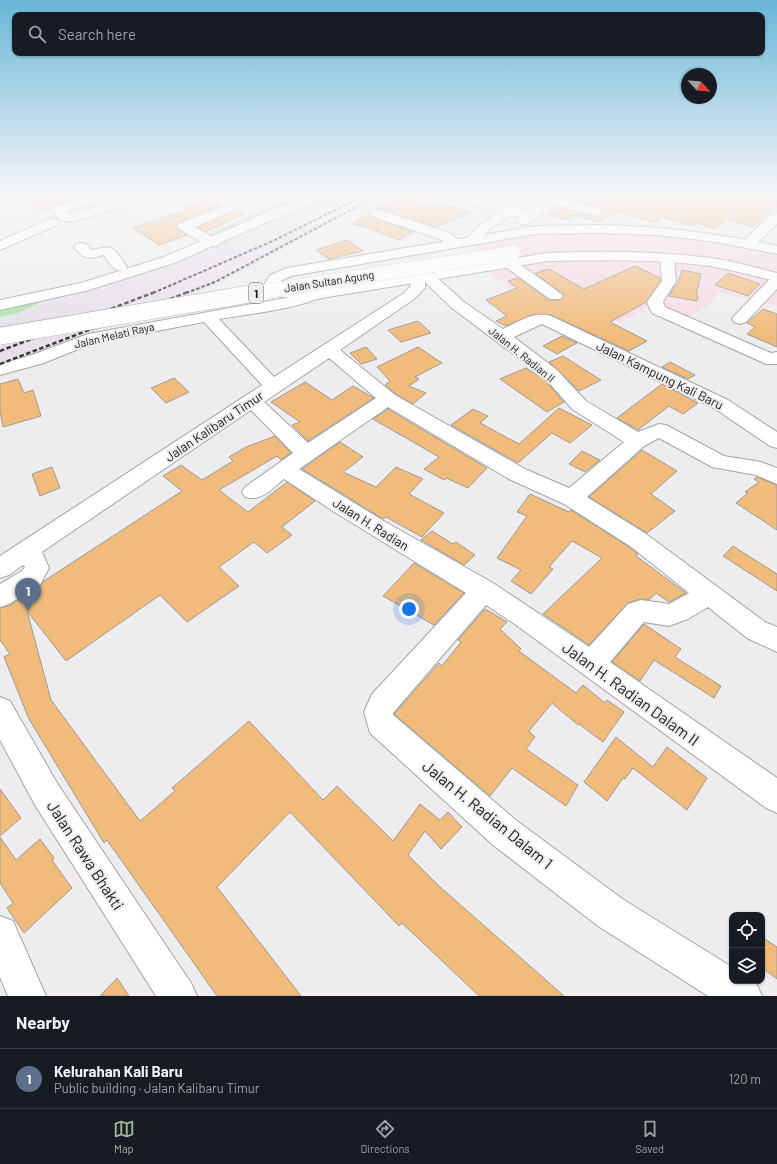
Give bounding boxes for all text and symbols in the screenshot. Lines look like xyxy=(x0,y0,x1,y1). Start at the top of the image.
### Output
search box xyxy=(12,12,765,56)
icon: search xyxy=(26,23,48,45)
text: Search here xyxy=(58,25,136,43)
north arrow xyxy=(681,68,717,104)
street label: Jalan Sultan Agung xyxy=(283,267,375,295)
road number: 1 xyxy=(249,283,263,303)
street label: Jalan Melati Raya xyxy=(73,319,155,351)
street label: Jalan H. Radian II xyxy=(486,323,558,385)
street label: Jalan Kampung Kali Baru xyxy=(594,337,726,413)
street label: Jalan Kalibaru Timur xyxy=(162,387,266,465)
street label: Jalan H. Radian xyxy=(330,494,412,554)
pin: 1 xyxy=(15,578,41,611)
your location xyxy=(399,599,419,619)
street label: Jalan H. Radian Dalam II xyxy=(559,637,703,749)
street label: Jalan H. Radian Dalam 1 xyxy=(419,756,557,872)
street label: Jalan Rawa Bhakti xyxy=(44,797,128,913)
map controls xyxy=(729,912,765,984)
button: locate xyxy=(729,912,765,948)
button: layers xyxy=(729,948,765,984)
text: Nearby xyxy=(16,1012,70,1032)
text: Kelurahan Kali Baru xyxy=(54,1062,183,1080)
text: 1 xyxy=(27,1071,31,1087)
text: 120 m xyxy=(729,1071,761,1087)
text: Public building · Jalan Kalibaru Timur xyxy=(54,1080,259,1096)
tab: Map xyxy=(113,1118,135,1155)
tab: Directions xyxy=(360,1118,410,1155)
tab: Saved xyxy=(635,1118,664,1155)

